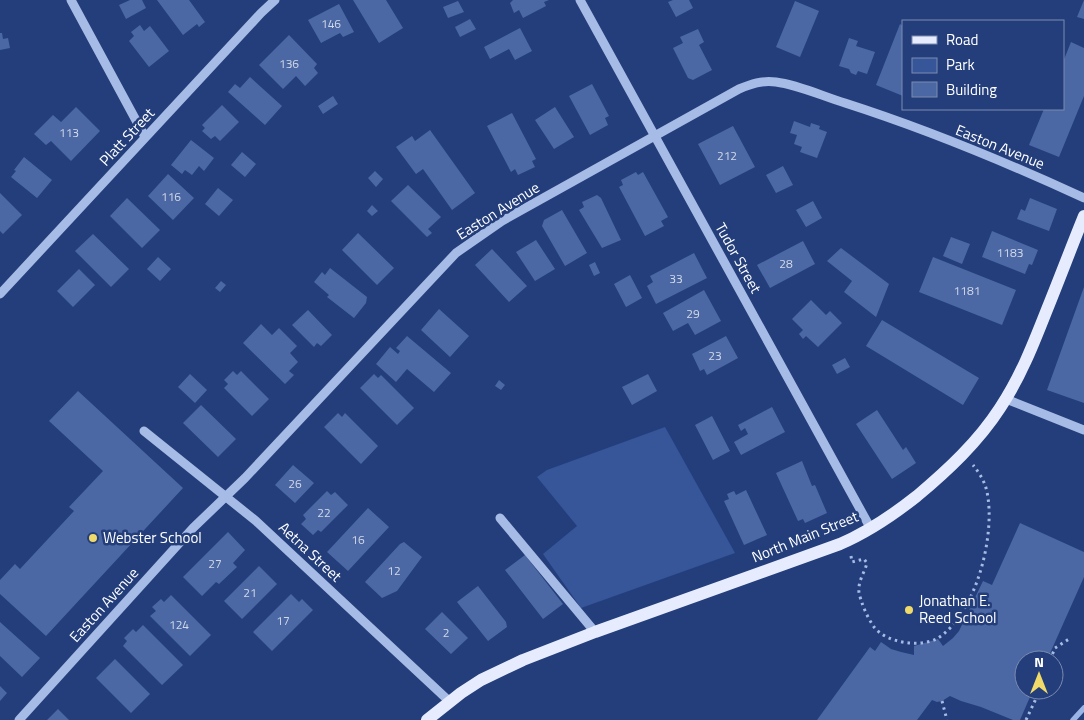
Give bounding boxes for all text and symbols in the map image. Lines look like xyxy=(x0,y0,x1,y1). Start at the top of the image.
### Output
house number: 146 xyxy=(321,14,341,33)
legend xyxy=(902,20,1064,110)
text: Road xyxy=(946,28,978,51)
text: Park xyxy=(946,53,975,76)
house number: 136 xyxy=(279,54,299,73)
text: Building xyxy=(946,78,997,101)
street label: Platt Street xyxy=(94,102,160,171)
street label: Easton Avenue xyxy=(952,118,1048,175)
house number: 113 xyxy=(59,123,79,142)
house number: 212 xyxy=(717,146,737,165)
street label: Easton Avenue xyxy=(452,176,544,245)
house number: 116 xyxy=(161,187,181,206)
street label: Tudor Street xyxy=(710,218,768,298)
house number: 1183 xyxy=(997,243,1023,262)
house number: 28 xyxy=(779,254,793,273)
house number: 33 xyxy=(669,269,683,288)
house number: 1181 xyxy=(954,281,980,300)
house number: 29 xyxy=(686,304,700,323)
house number: 23 xyxy=(708,346,722,365)
house number: 26 xyxy=(288,474,302,493)
house number: 22 xyxy=(317,503,331,522)
street label: North Main Street xyxy=(748,504,862,568)
street label: Aetna Street xyxy=(274,516,348,588)
place label: Webster School xyxy=(103,526,202,549)
house number: 16 xyxy=(351,530,365,549)
marker: Webster School xyxy=(87,532,99,544)
house number: 27 xyxy=(208,554,222,573)
house number: 12 xyxy=(387,561,401,580)
street label: Easton Avenue xyxy=(64,562,144,647)
house number: 21 xyxy=(243,583,257,602)
place label: Jonathan E. Reed School xyxy=(919,589,997,629)
marker: Jonathan E. Reed School xyxy=(903,604,915,616)
house number: 17 xyxy=(276,611,290,630)
house number: 124 xyxy=(169,615,189,634)
house number: 2 xyxy=(443,623,449,642)
north arrow xyxy=(1014,650,1064,700)
text: N xyxy=(1034,651,1044,672)

